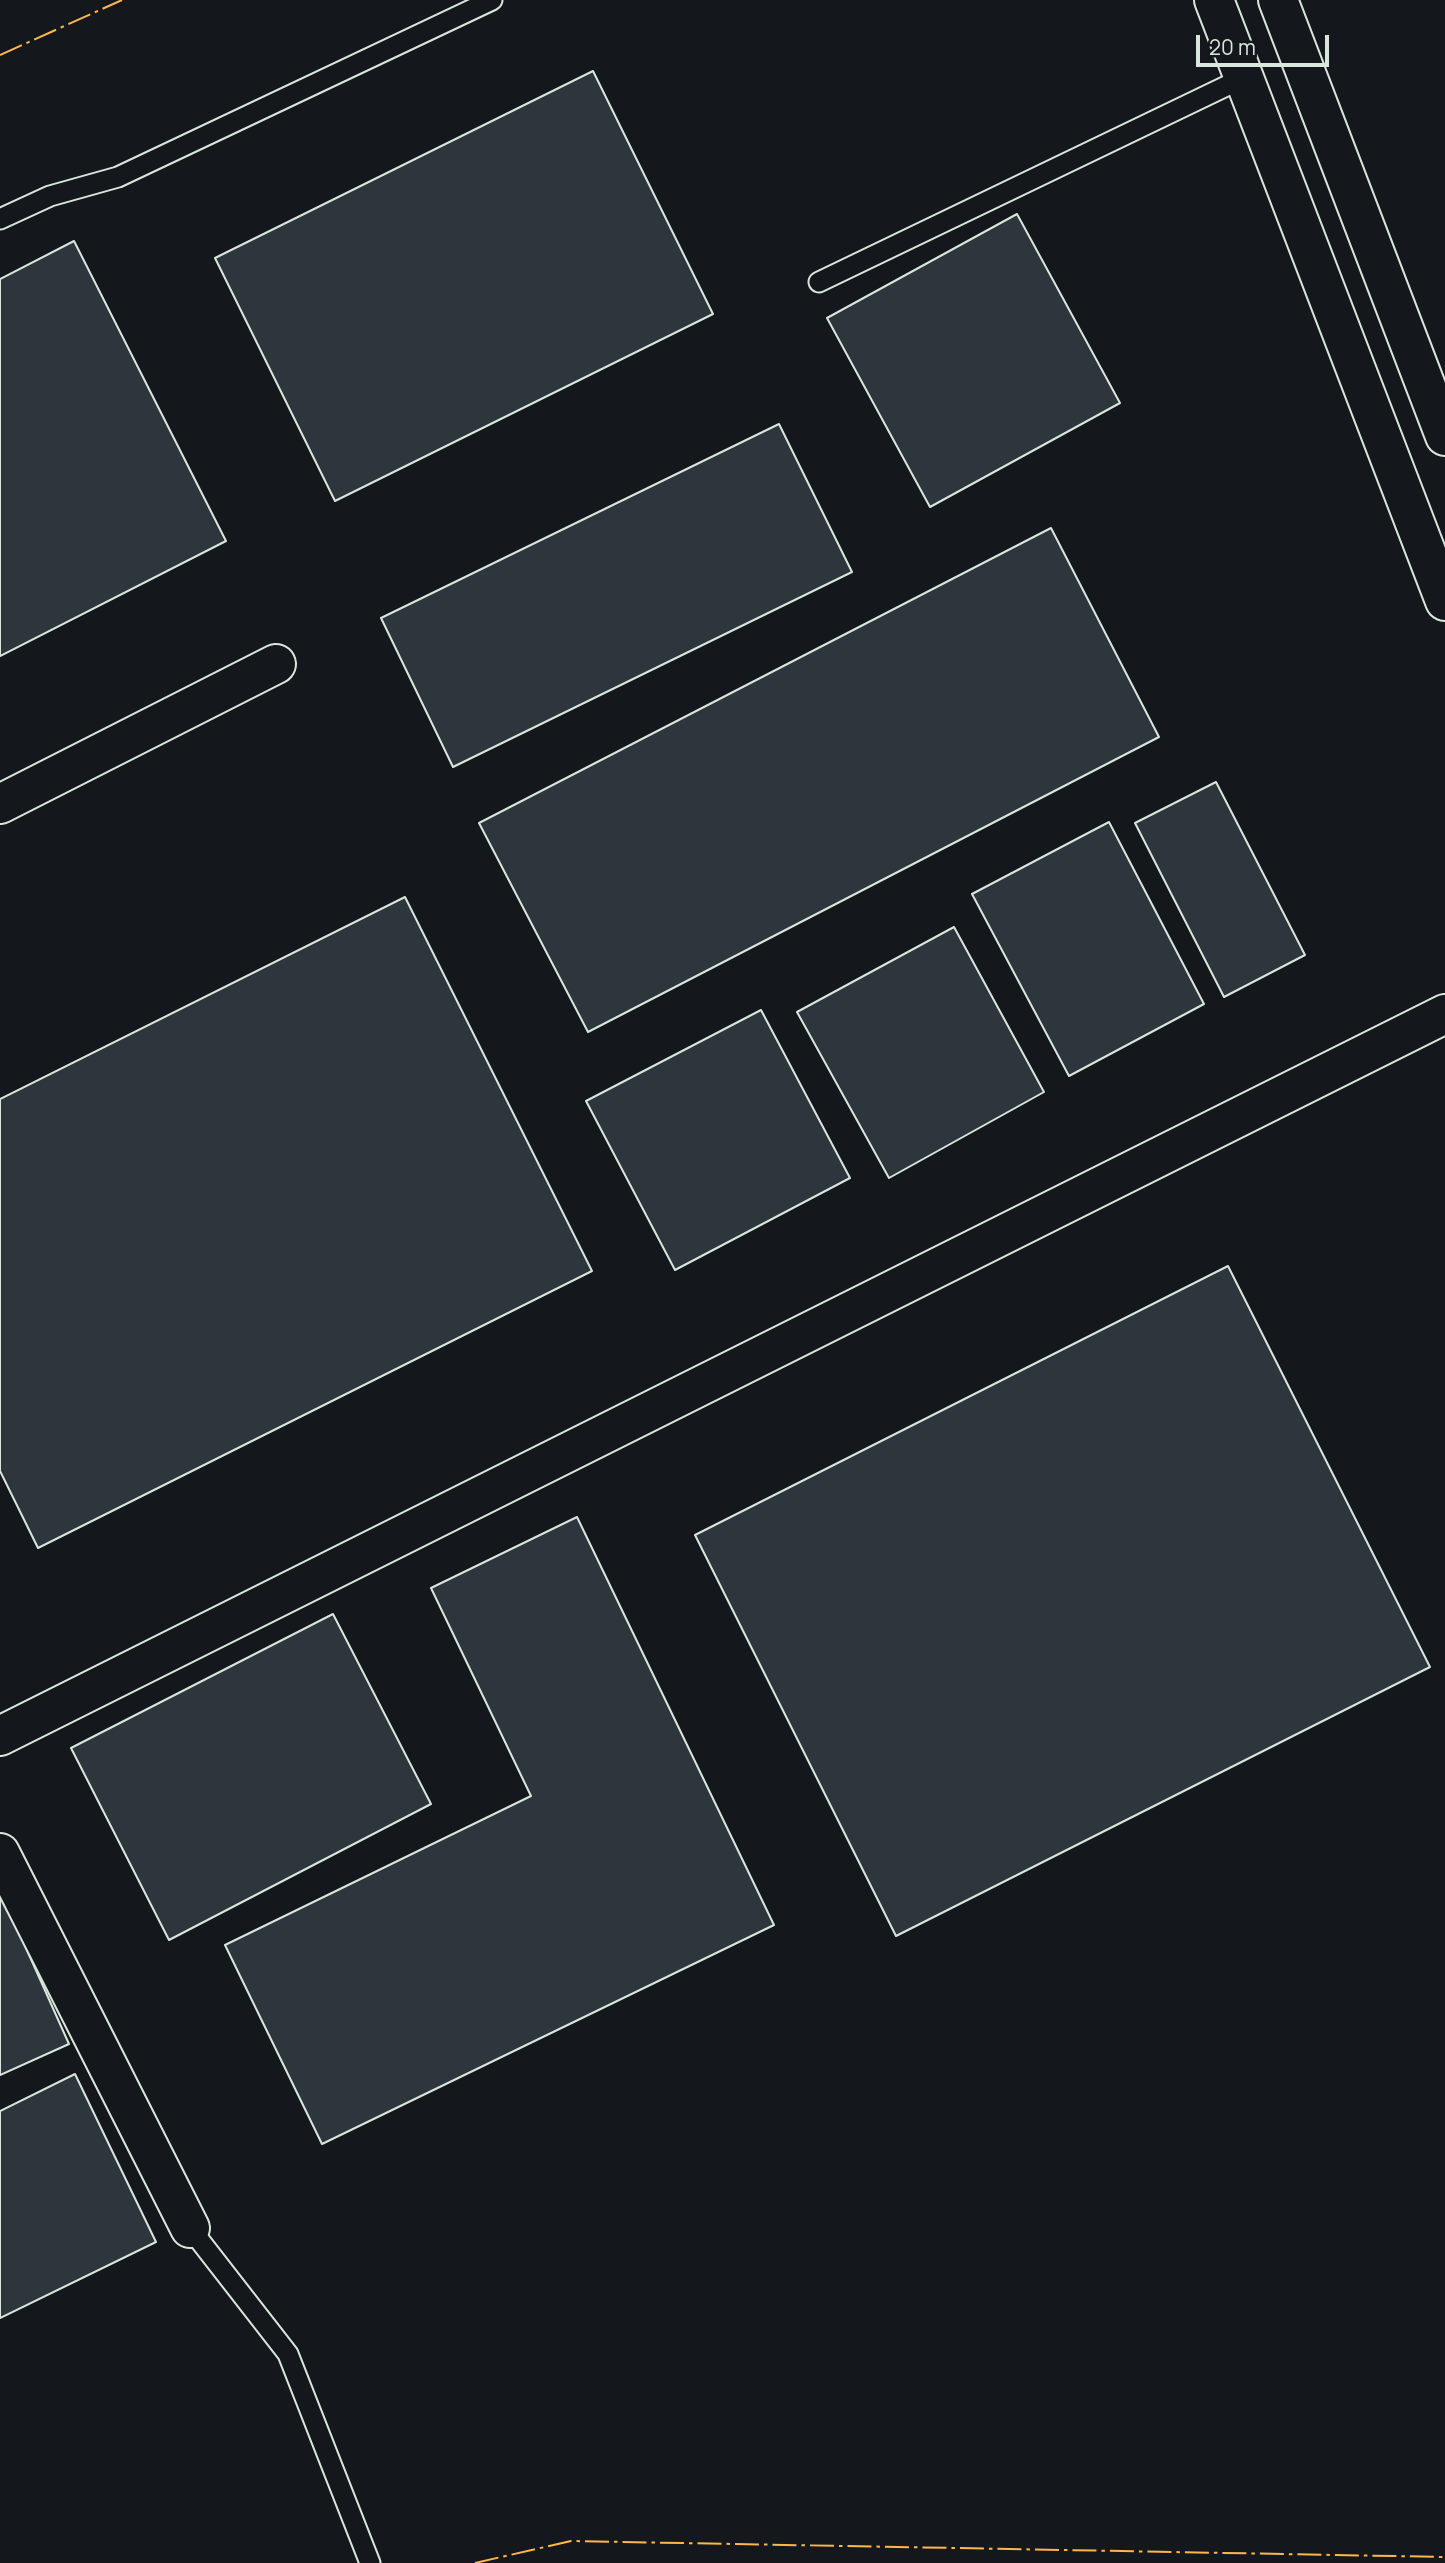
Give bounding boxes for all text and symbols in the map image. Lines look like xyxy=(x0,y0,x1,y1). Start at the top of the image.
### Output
scale bar xyxy=(1200,21,1333,65)
text: 20 m xyxy=(1209,33,1256,61)

